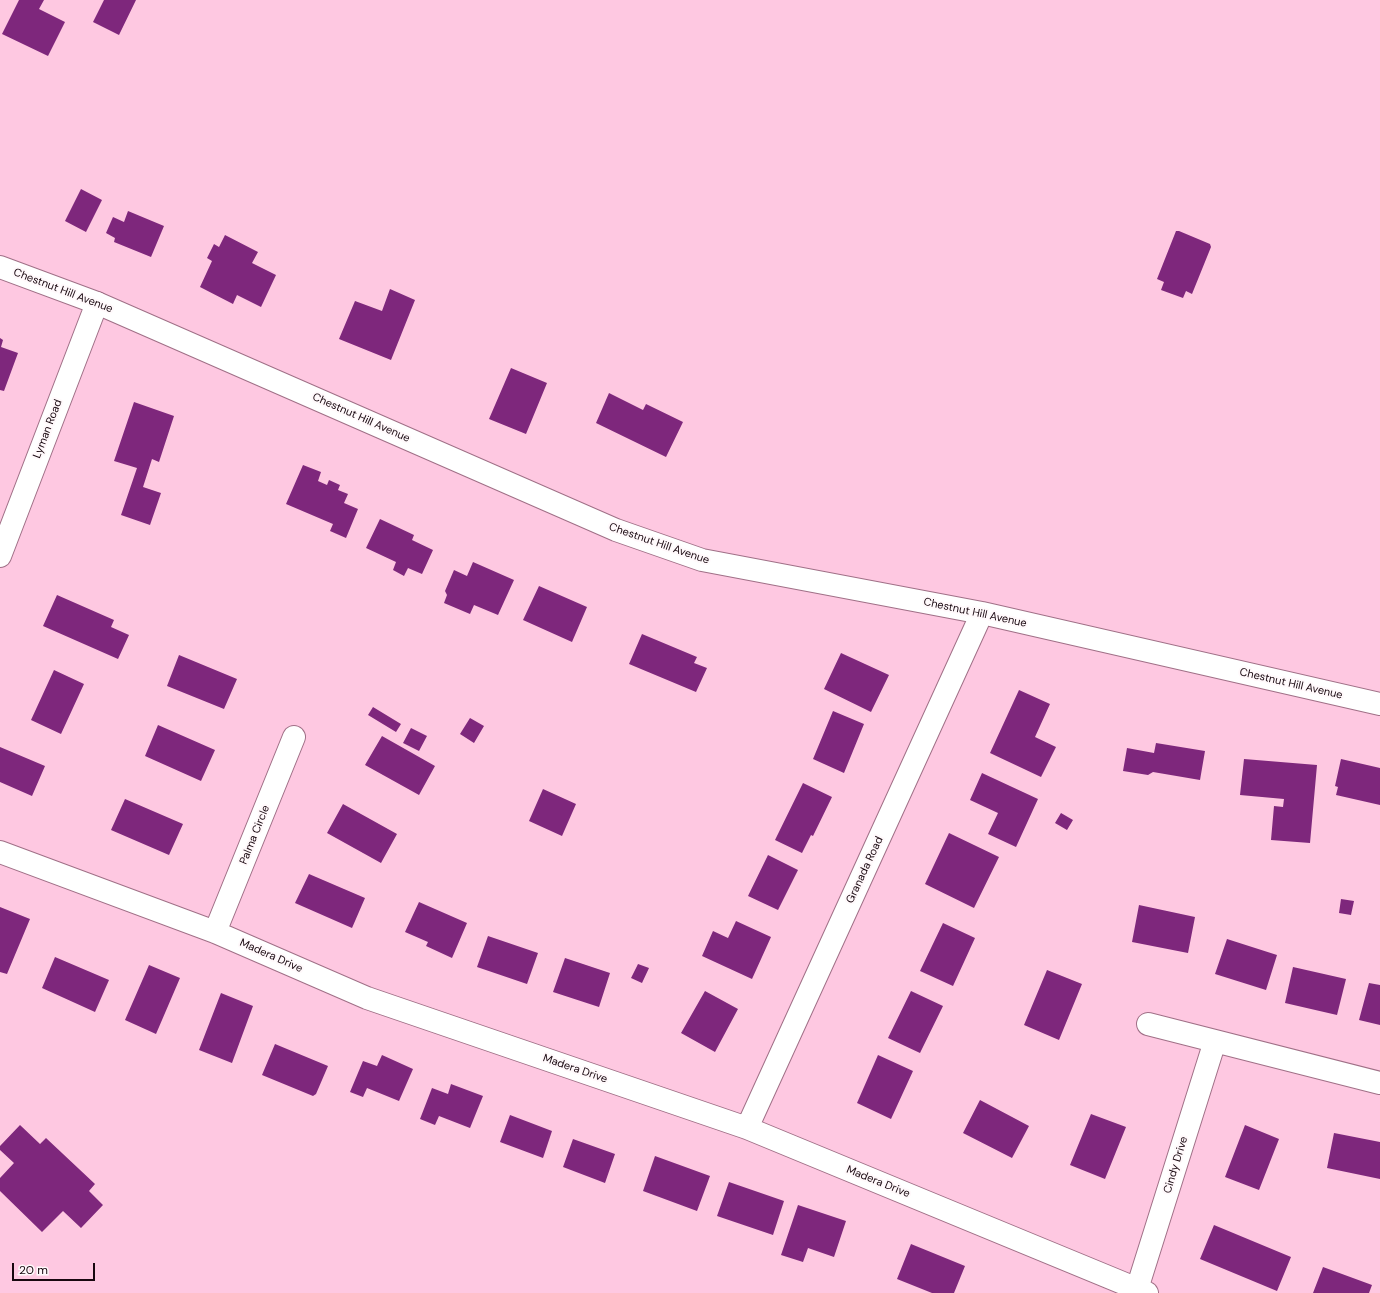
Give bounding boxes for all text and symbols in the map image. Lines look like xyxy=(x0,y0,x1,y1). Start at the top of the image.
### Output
street label: Chestnut Hill Avenue xyxy=(12,266,114,316)
street label: Chestnut Hill Avenue xyxy=(310,391,412,445)
street label: Lyman Road xyxy=(31,398,65,460)
street label: Chestnut Hill Avenue xyxy=(607,521,711,567)
street label: Chestnut Hill Avenue xyxy=(922,596,1028,630)
street label: Chestnut Hill Avenue xyxy=(1238,666,1344,702)
street label: Palma Circle xyxy=(237,803,273,867)
street label: Granada Road xyxy=(844,835,886,905)
street label: Madera Drive xyxy=(238,936,304,976)
street label: Madera Drive xyxy=(541,1052,609,1086)
street label: Cindy Drive xyxy=(1161,1135,1191,1195)
street label: Madera Drive xyxy=(844,1163,912,1201)
scale bar xyxy=(14,1255,97,1281)
text: 20 m xyxy=(19,1262,48,1278)

